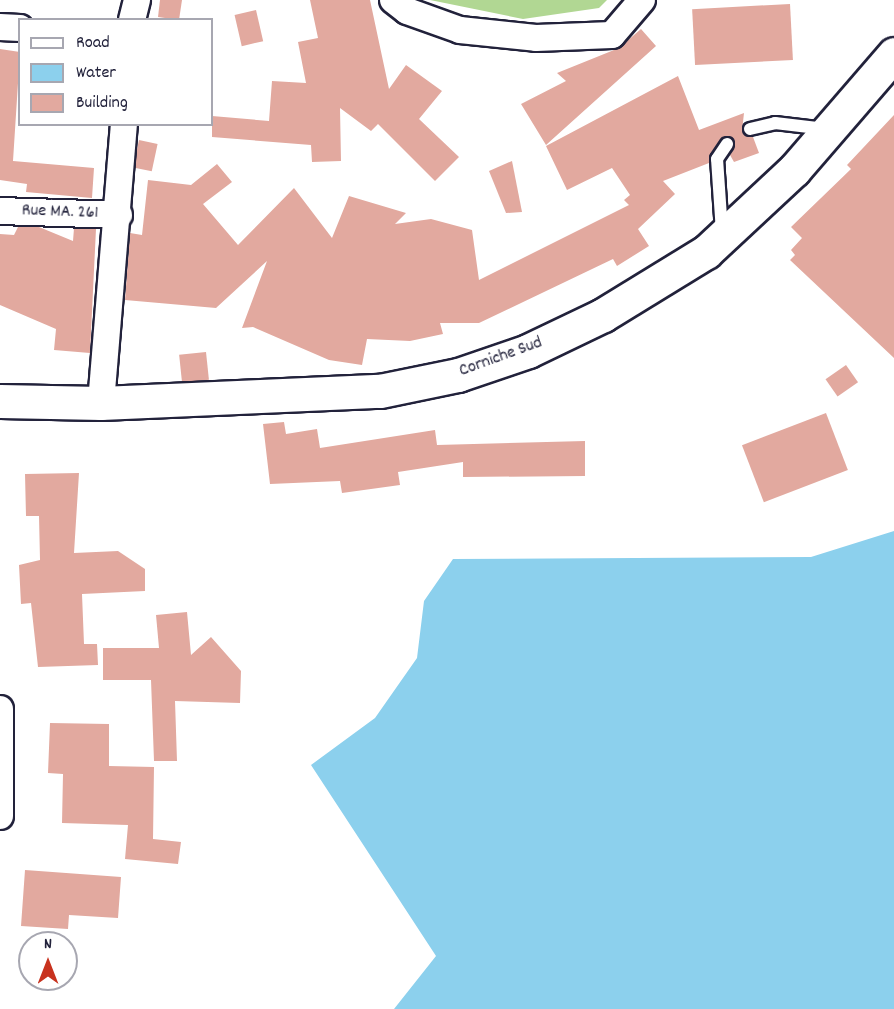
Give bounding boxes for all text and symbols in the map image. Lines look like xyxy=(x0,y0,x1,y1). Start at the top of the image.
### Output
legend xyxy=(18,18,213,126)
text: Road xyxy=(76,31,110,56)
text: Water xyxy=(76,61,116,86)
text: Building xyxy=(76,91,128,116)
street label: Rue MA. 261 xyxy=(21,201,99,225)
street label: Corniche Sud xyxy=(457,333,545,383)
north arrow xyxy=(18,931,78,991)
text: N xyxy=(44,933,52,956)

